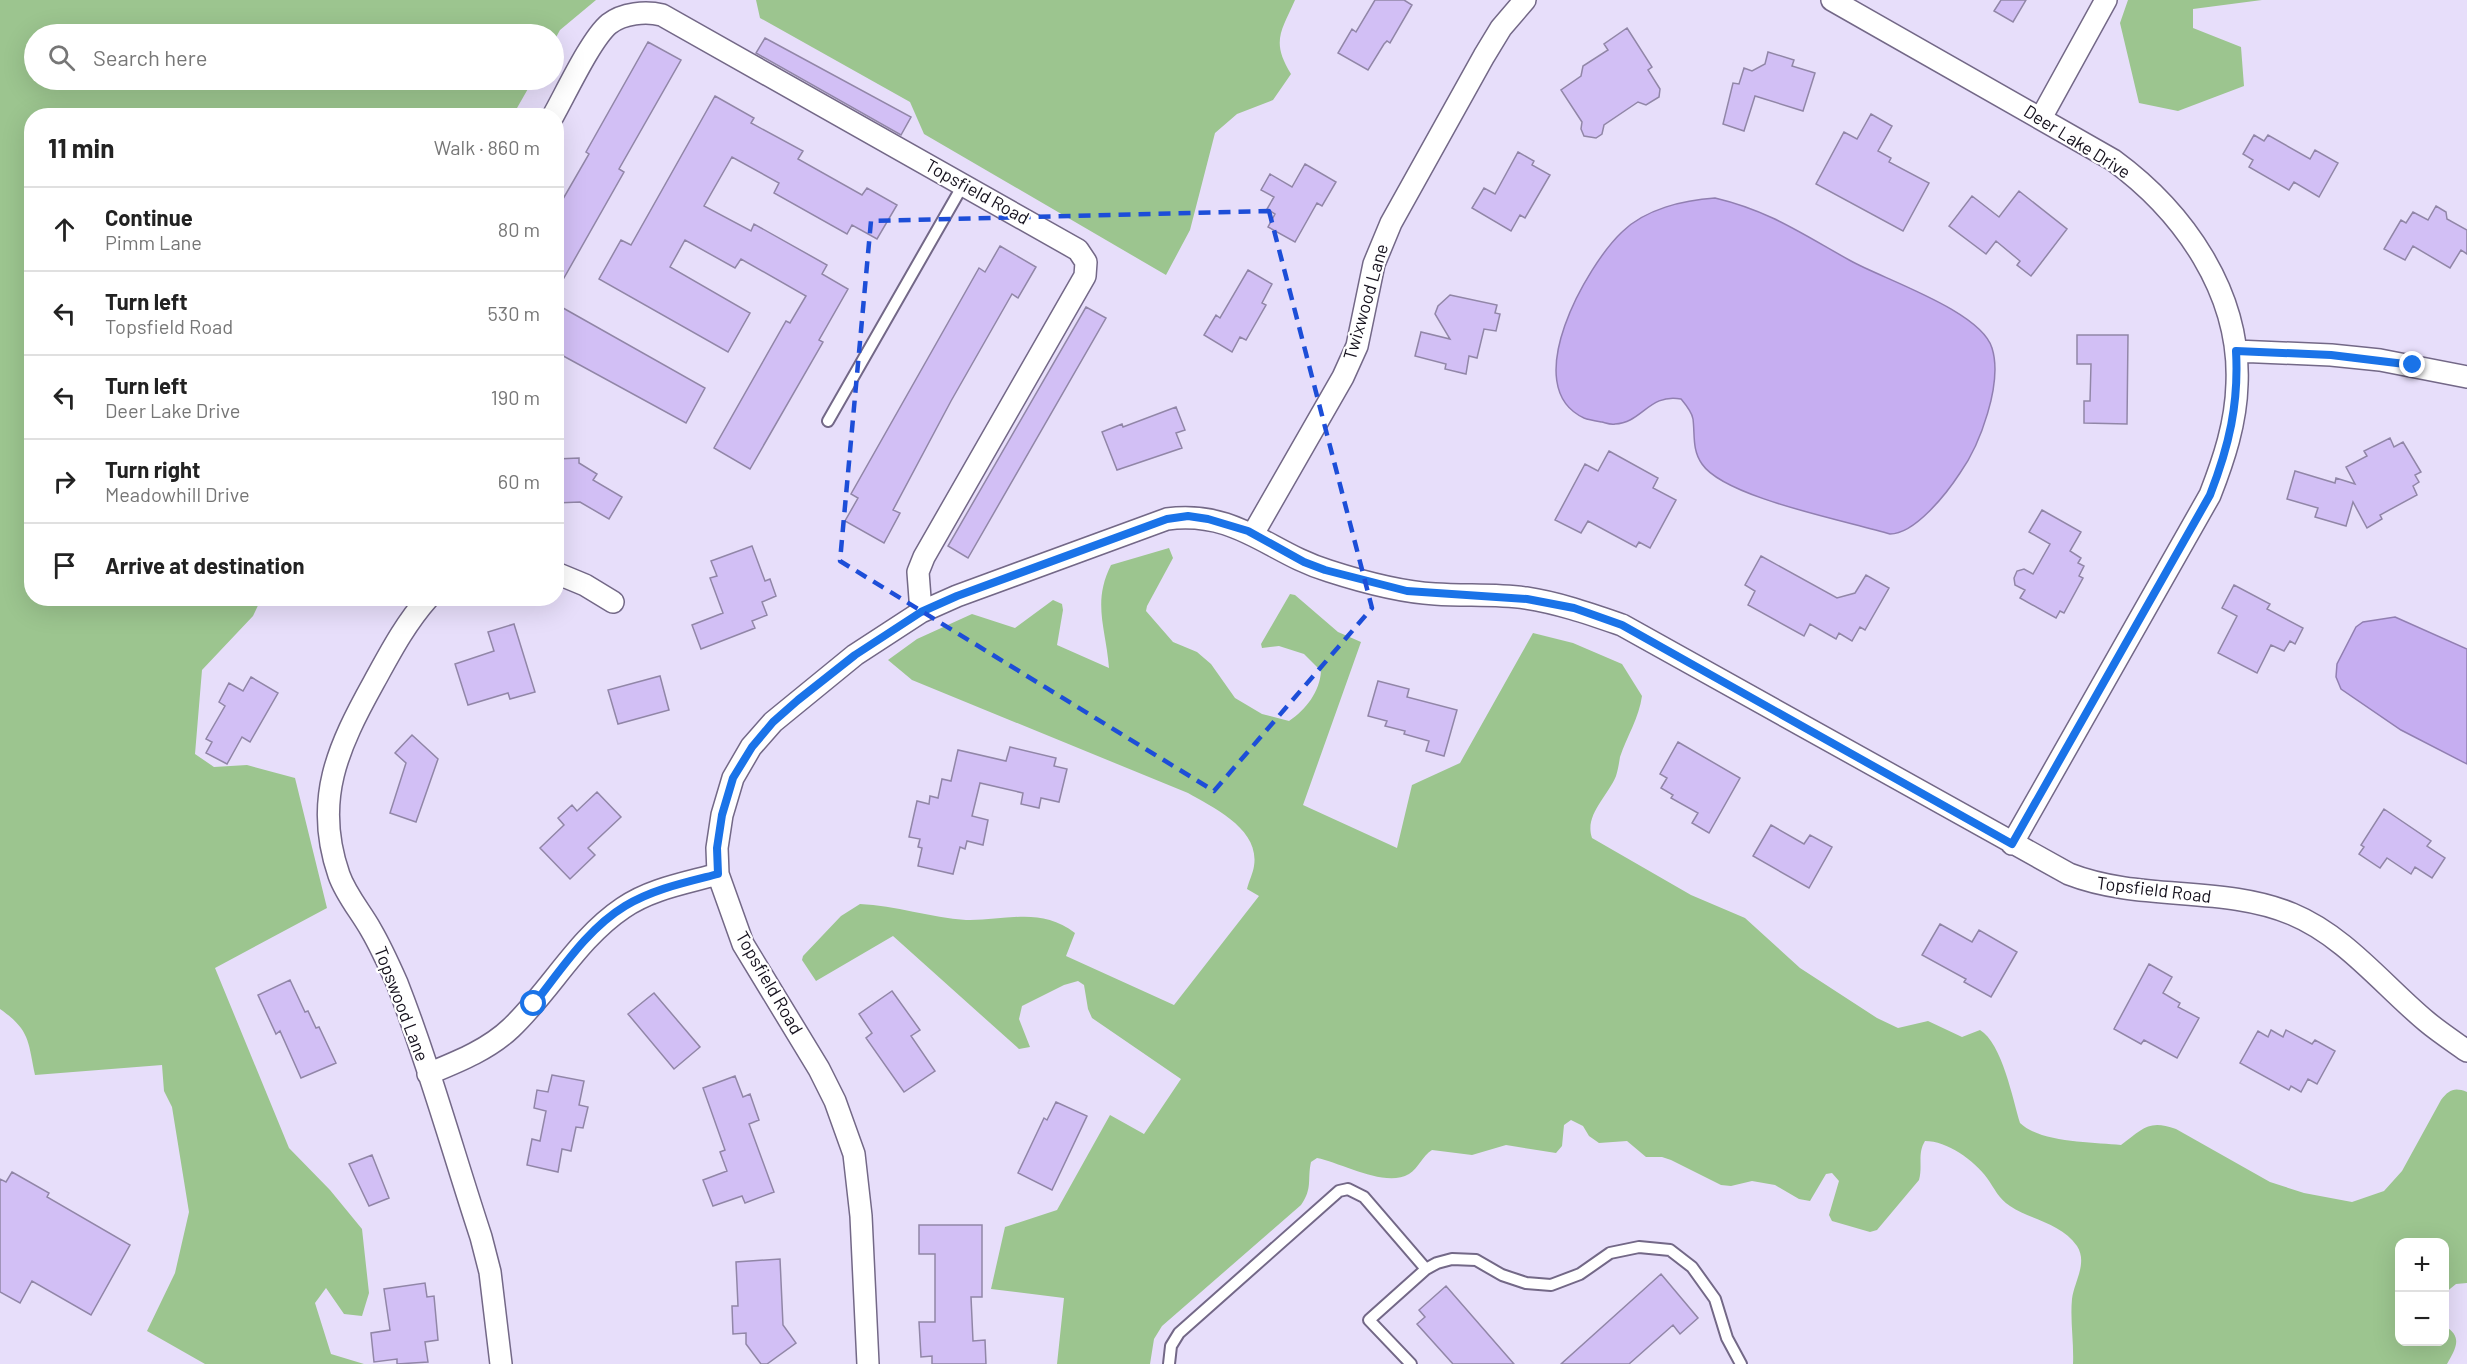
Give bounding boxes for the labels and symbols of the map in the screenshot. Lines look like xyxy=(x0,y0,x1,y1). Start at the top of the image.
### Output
street label: Deer Lake Drive xyxy=(2020,100,2135,183)
street label: Topsfield Road xyxy=(922,154,1033,229)
street label: Twixwood Lane xyxy=(1338,241,1392,362)
route end xyxy=(2399,351,2425,377)
street label: Topsfield Road xyxy=(2096,871,2213,907)
street label: Topsfield Road xyxy=(731,927,808,1038)
street label: Topswood Lane xyxy=(370,943,434,1064)
route start xyxy=(520,990,546,1016)

